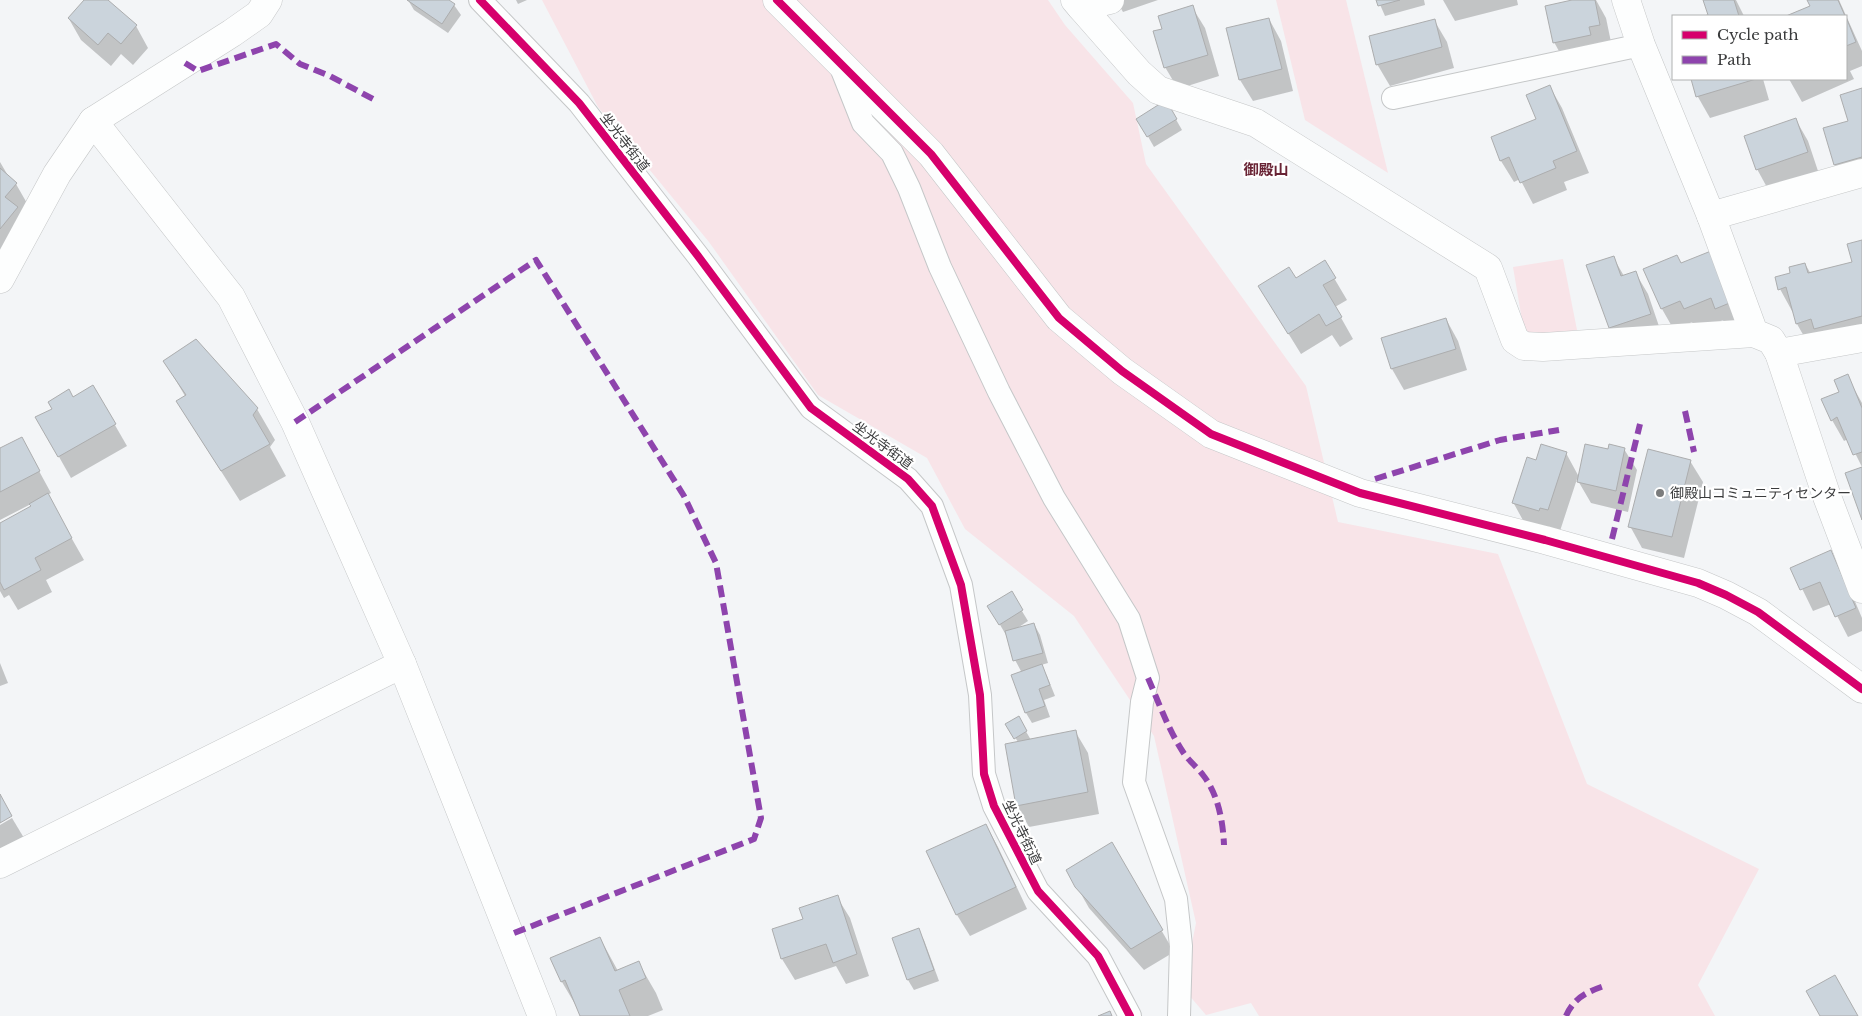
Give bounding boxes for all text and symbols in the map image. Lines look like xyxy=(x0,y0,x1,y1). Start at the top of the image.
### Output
legend xyxy=(1672,15,1847,80)
text: Cycle path xyxy=(1717,25,1799,44)
text: Path xyxy=(1717,50,1751,69)
street label: 坐光寺街道 xyxy=(596,109,654,175)
district label: 御殿山 xyxy=(1243,160,1289,179)
street label: 坐光寺街道 xyxy=(849,417,917,473)
place label: 御殿山コミュニティセンター xyxy=(1670,484,1851,502)
marker: 御殿山コミュニティセンター xyxy=(1654,487,1666,499)
street label: 坐光寺街道 xyxy=(999,797,1045,867)

